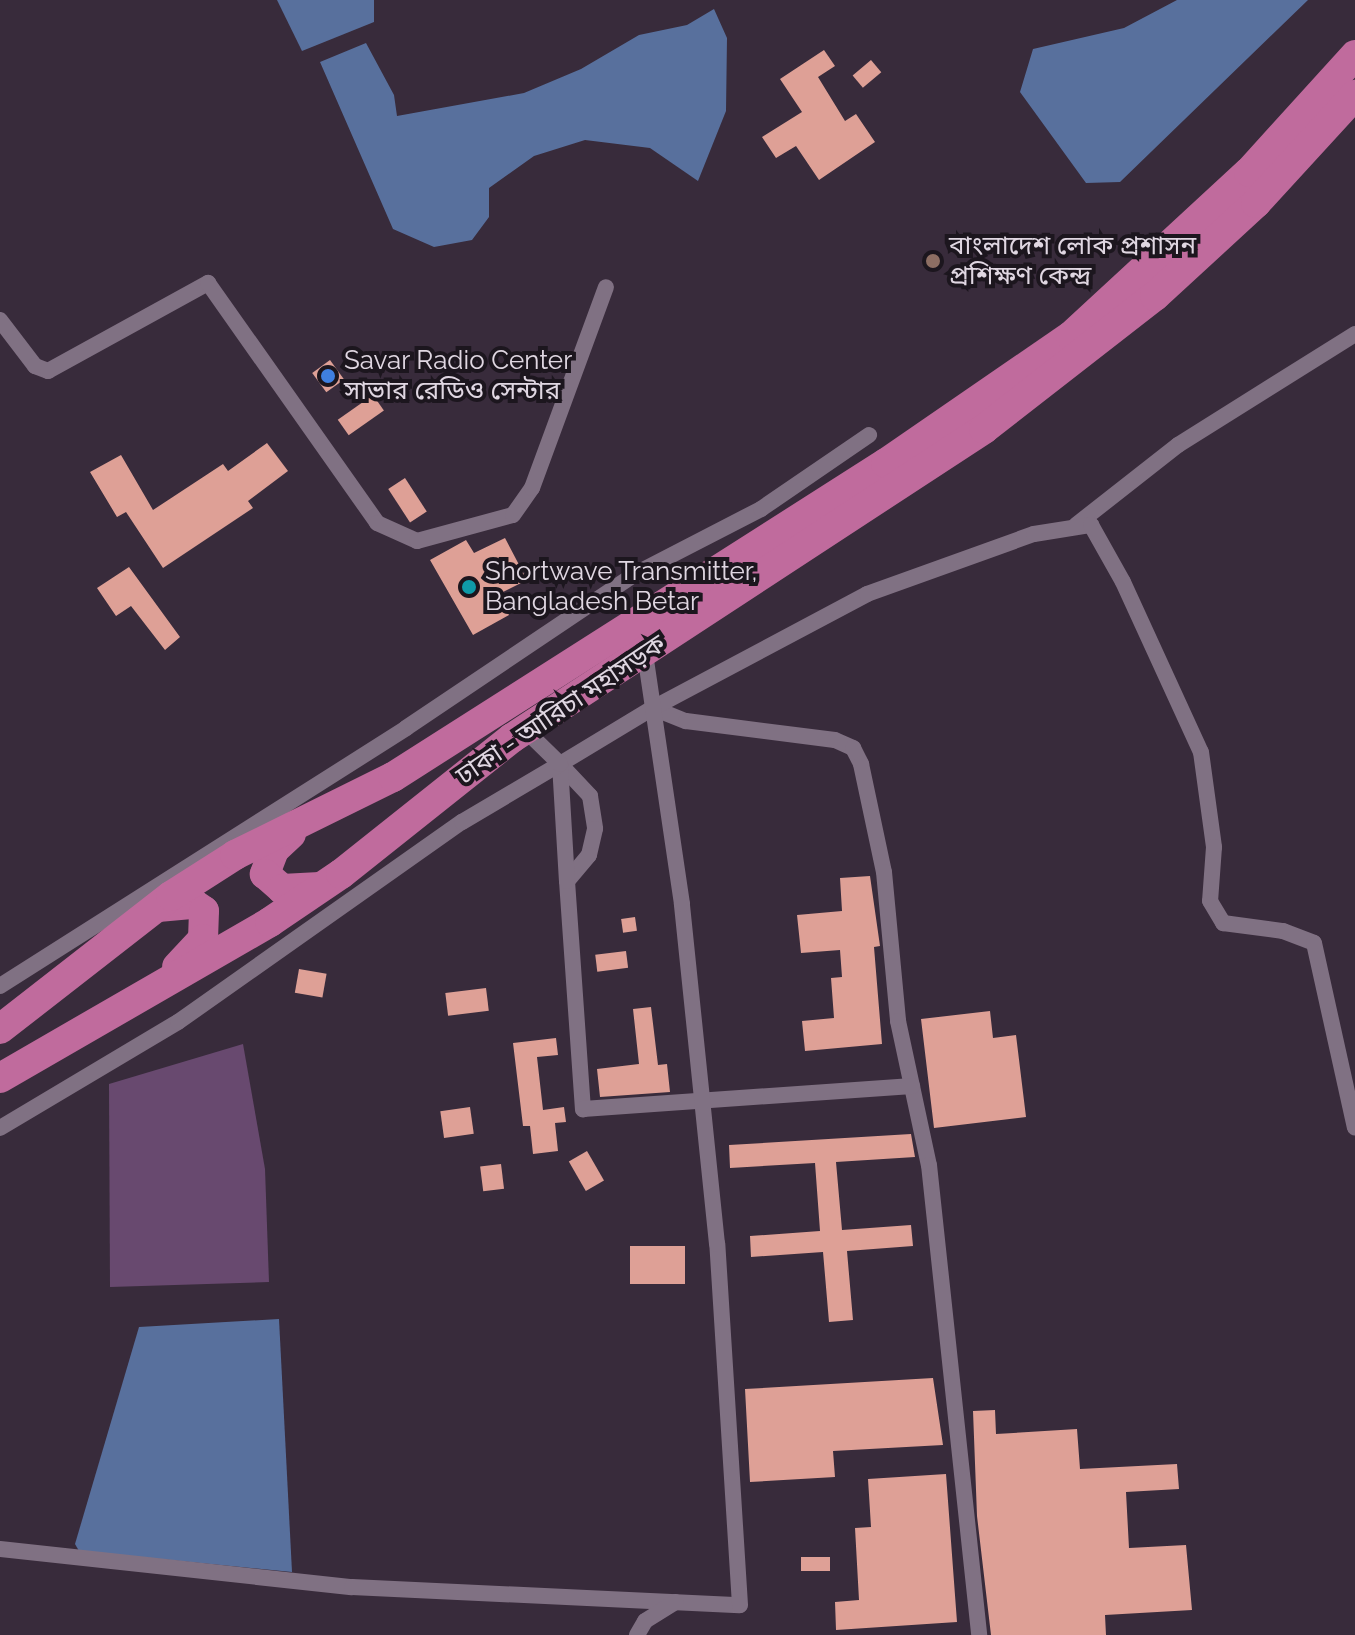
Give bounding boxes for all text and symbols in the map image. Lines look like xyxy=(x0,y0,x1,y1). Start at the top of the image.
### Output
place label: বাংলাদেশ লোক প্রশাসন প্রশিক্ষণ কেন্দ্র xyxy=(949,230,1196,292)
marker: বাংলাদেশ লোক প্রশাসন প্রশিক্ষণ কেন্দ্র xyxy=(924,252,942,270)
place label: Savar Radio Center সাভার রেডিও সেন্টার xyxy=(344,345,573,406)
marker: Savar Radio Center সাভার রেডিও সেন্টার xyxy=(319,367,337,385)
place label: Shortwave Transmitter, Bangladesh Betar xyxy=(485,556,758,618)
marker: Shortwave Transmitter, Bangladesh Betar xyxy=(460,578,478,596)
street label: ঢাকা - আরিচা মহাসড়ক xyxy=(450,628,672,792)

